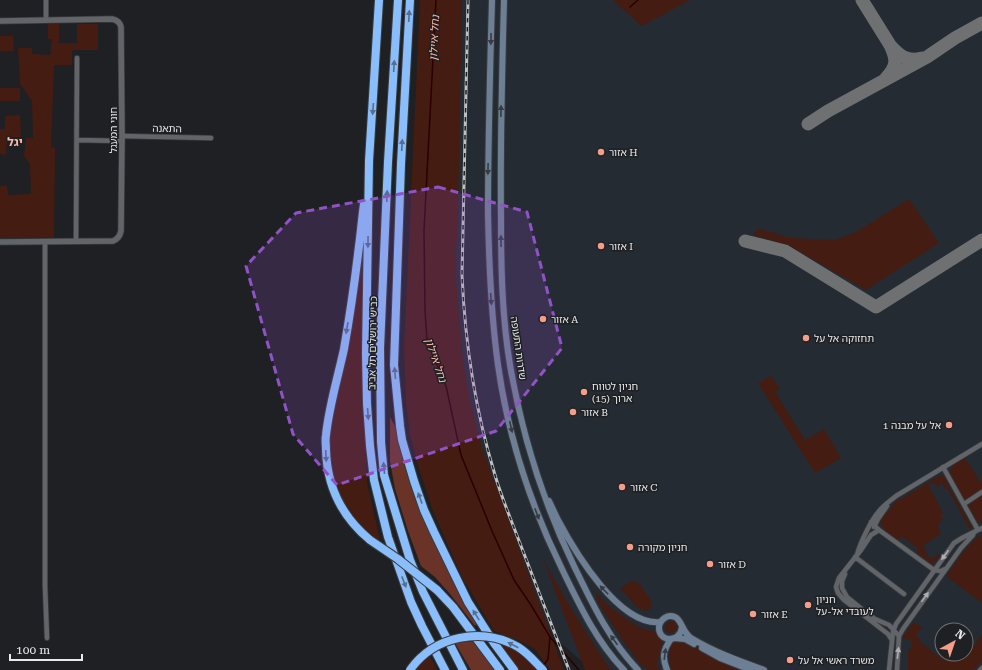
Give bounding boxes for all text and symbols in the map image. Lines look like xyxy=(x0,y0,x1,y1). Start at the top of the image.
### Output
one-way arrow xyxy=(406,10,413,22)
water label: נחל איילון xyxy=(427,14,442,61)
one-way arrow xyxy=(488,33,494,46)
one-way arrow xyxy=(391,59,397,72)
one-way arrow xyxy=(369,103,376,115)
one-way arrow xyxy=(498,105,505,117)
street label: חוני המעגל xyxy=(108,107,119,153)
street label: התאנה xyxy=(152,123,182,134)
district label: יגל xyxy=(7,135,23,149)
one-way arrow xyxy=(399,138,405,151)
marker: אזור H xyxy=(596,147,606,157)
place label: אזור H xyxy=(609,147,638,158)
one-way arrow xyxy=(485,163,491,176)
one-way arrow xyxy=(384,189,390,202)
one-way arrow xyxy=(498,234,504,247)
one-way arrow xyxy=(365,236,371,249)
marker: אזור I xyxy=(596,241,606,251)
place label: אזור I xyxy=(609,241,633,252)
one-way arrow xyxy=(487,293,494,305)
street label: כביש ירושלים תל אביב xyxy=(366,296,379,390)
marker: אזור A xyxy=(538,314,548,324)
place label: אזור A xyxy=(551,314,578,325)
street label: שדרות התעופה xyxy=(509,316,528,380)
one-way arrow xyxy=(344,322,350,334)
marker: תחזוקה אל על xyxy=(801,333,811,343)
place label: תחזוקה אל על xyxy=(814,333,874,344)
water label: נחל איילון xyxy=(422,336,449,385)
one-way arrow xyxy=(391,367,398,379)
place label: חניון לטווח ארוך (15) xyxy=(592,381,638,404)
marker: חניון לטווח ארוך (15) xyxy=(579,387,589,397)
marker: אזור B xyxy=(568,407,578,417)
place label: אזור B xyxy=(581,407,608,418)
one-way arrow xyxy=(364,408,371,420)
place label: אל על מבנה 1 xyxy=(883,420,941,431)
marker: אל על מבנה 1 xyxy=(944,420,954,430)
one-way arrow xyxy=(508,421,514,433)
one-way arrow xyxy=(323,450,330,462)
one-way arrow xyxy=(380,462,387,474)
marker: אזור C xyxy=(617,482,627,492)
place label: אזור C xyxy=(630,482,657,493)
one-way arrow xyxy=(416,491,422,503)
one-way arrow xyxy=(535,509,541,521)
marker: חניון מקורה xyxy=(625,542,635,552)
place label: חניון מקורה xyxy=(638,542,687,553)
one-way arrow xyxy=(941,550,949,561)
marker: אזור D xyxy=(705,559,715,569)
place label: אזור D xyxy=(718,559,746,570)
one-way arrow xyxy=(401,576,407,588)
one-way arrow xyxy=(599,585,609,595)
one-way arrow xyxy=(921,591,930,602)
place label: חניון לעובדי אל-על xyxy=(816,594,874,617)
marker: חניון לעובדי אל-על xyxy=(803,600,813,610)
marker: אזור E xyxy=(748,609,758,619)
place label: אזור E xyxy=(761,609,788,620)
one-way arrow xyxy=(472,610,480,620)
north arrow xyxy=(934,622,974,662)
text: N xyxy=(953,627,968,643)
one-way arrow xyxy=(610,634,618,645)
scale bar xyxy=(10,636,82,662)
one-way arrow xyxy=(507,642,519,648)
text: 100 m xyxy=(16,643,50,657)
one-way arrow xyxy=(895,647,901,659)
one-way arrow xyxy=(662,648,668,660)
marker: משרד ראשי אל על xyxy=(785,655,795,665)
place label: משרד ראשי אל על xyxy=(798,655,875,666)

